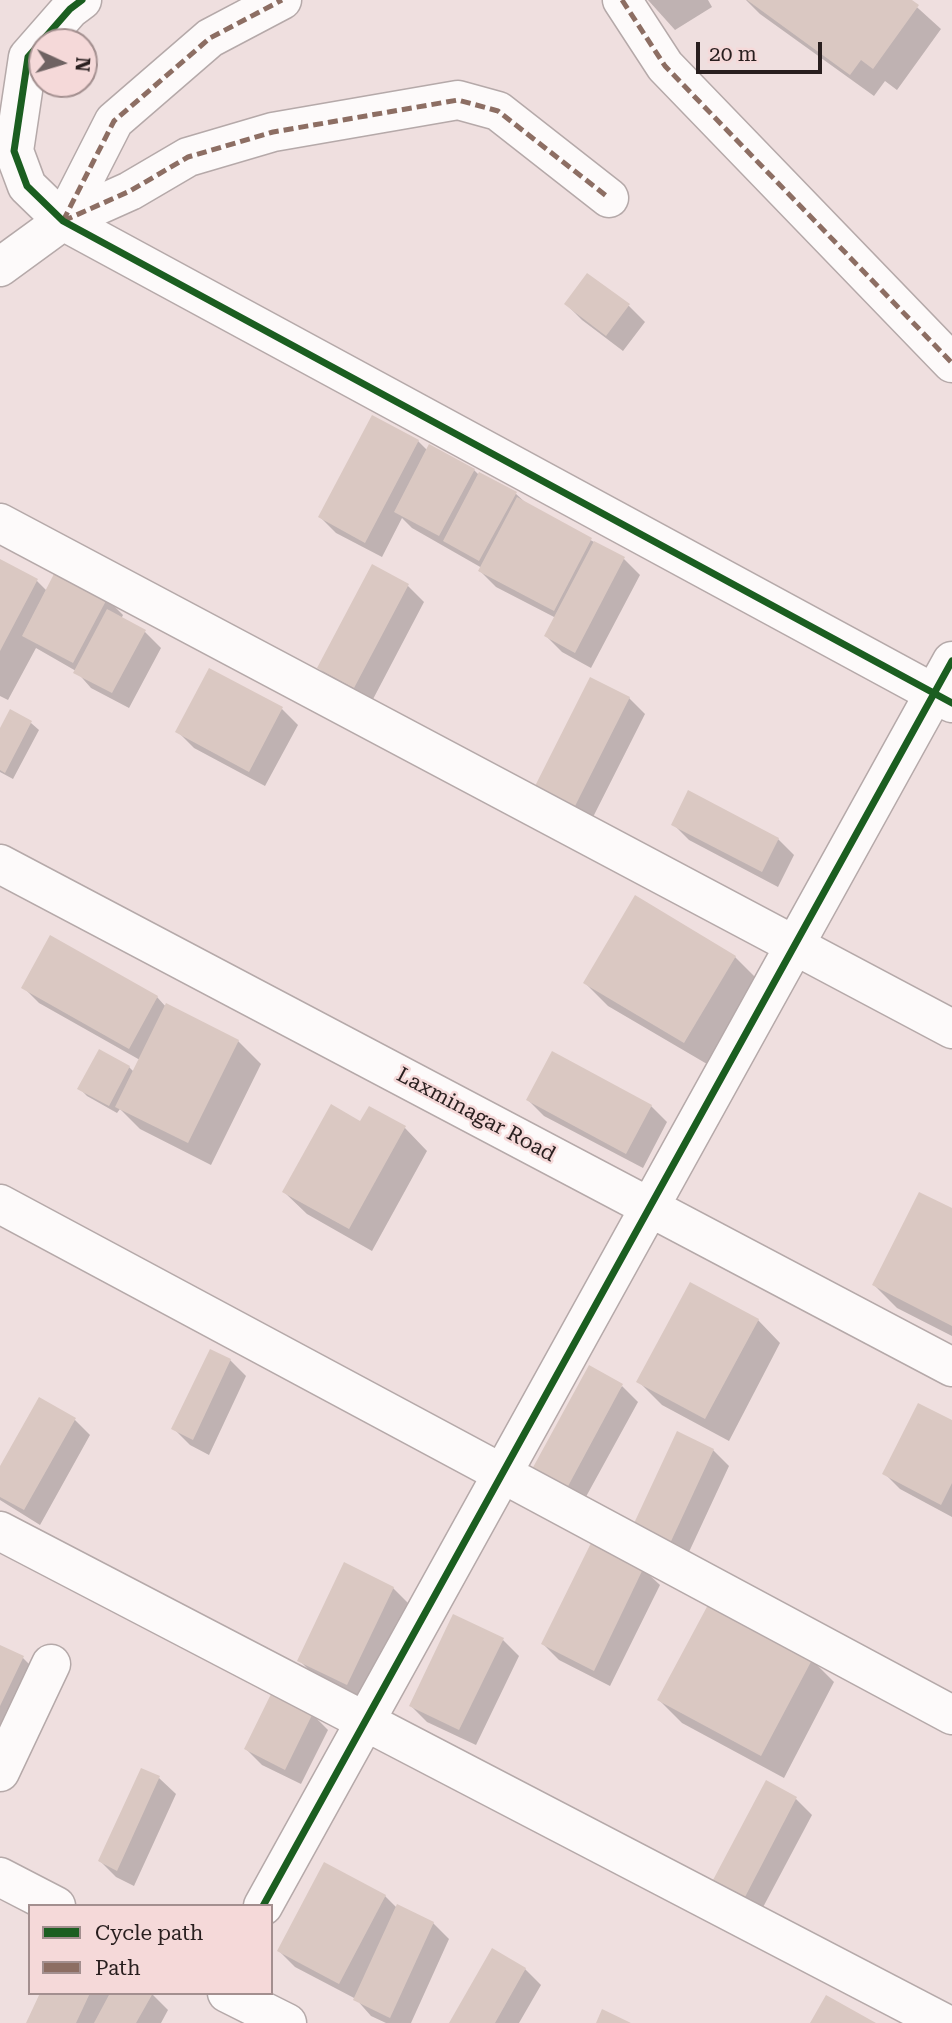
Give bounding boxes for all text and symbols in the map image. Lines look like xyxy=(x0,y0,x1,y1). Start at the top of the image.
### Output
north arrow xyxy=(28,28,98,98)
scale bar xyxy=(700,28,826,72)
text: 20 m xyxy=(709,42,757,66)
text: N xyxy=(70,56,94,72)
street label: Laxminagar Road xyxy=(392,1062,560,1168)
legend xyxy=(28,1904,273,1995)
text: Cycle path xyxy=(95,1921,203,1945)
text: Path xyxy=(95,1956,141,1980)

